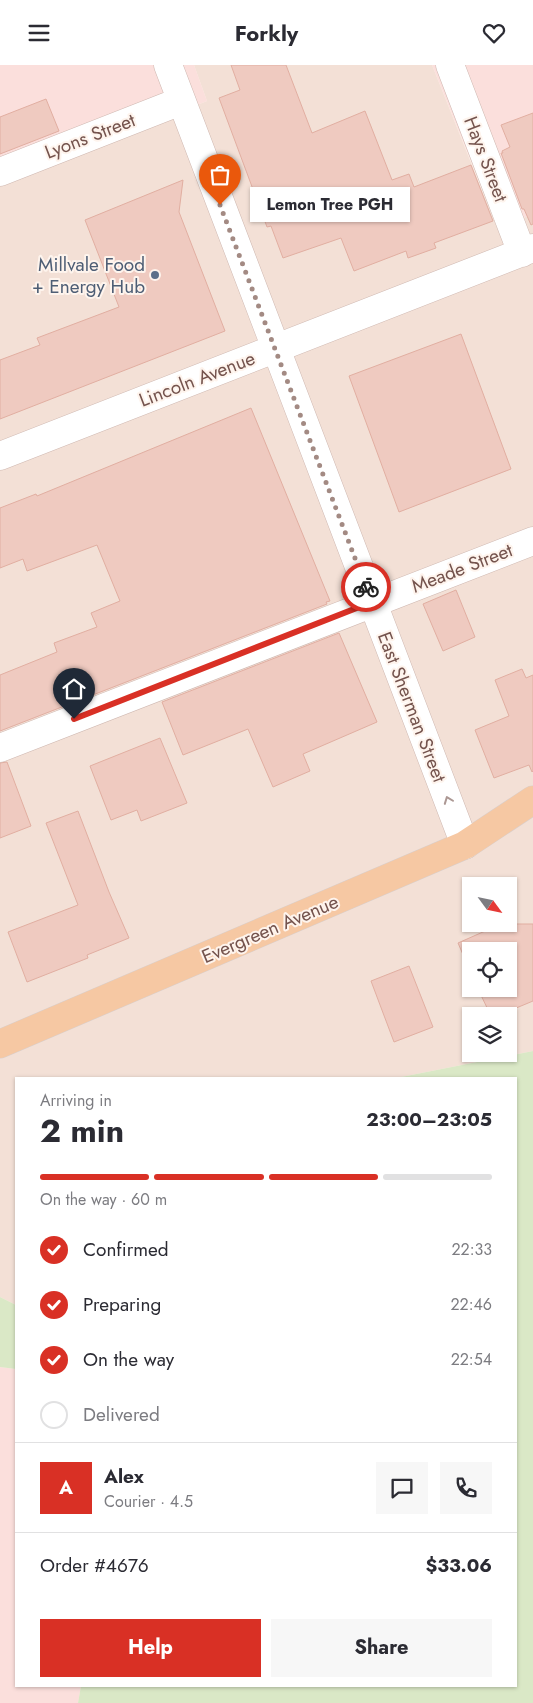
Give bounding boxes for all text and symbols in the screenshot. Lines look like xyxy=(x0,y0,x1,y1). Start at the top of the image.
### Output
text: Forkly xyxy=(235,17,298,49)
icon: menu xyxy=(25,19,53,47)
icon: heart xyxy=(480,19,508,47)
street label: Lyons Street xyxy=(41,106,139,166)
street label: Hays Street xyxy=(457,112,515,206)
pin xyxy=(199,154,241,205)
icon: bag xyxy=(206,161,234,189)
callout: Lemon Tree PGH xyxy=(250,187,410,223)
text: Lemon Tree PGH xyxy=(267,193,393,216)
place label: Millvale Food + Energy Hub xyxy=(32,251,145,300)
marker: Millvale Food + Energy Hub xyxy=(149,269,161,281)
street label: Lincoln Avenue xyxy=(135,344,259,413)
street label: Meade Street xyxy=(408,536,517,600)
courier xyxy=(341,562,391,612)
icon: bike xyxy=(352,573,380,601)
street label: East Sherman Street xyxy=(371,628,453,787)
pin xyxy=(53,668,95,719)
icon: home xyxy=(60,675,88,703)
one-way arrow xyxy=(444,796,454,804)
north arrow xyxy=(462,877,518,933)
map controls xyxy=(462,877,517,1062)
street label: Evergreen Avenue xyxy=(198,888,343,970)
button: locate xyxy=(462,942,517,997)
button: layers xyxy=(462,1007,517,1062)
text: Arriving in xyxy=(40,1089,112,1112)
text: 23:00–23:05 xyxy=(366,1106,492,1133)
text: 2 min xyxy=(40,1108,124,1154)
text: On the way · 60 m xyxy=(40,1188,167,1211)
icon: check xyxy=(40,1236,68,1264)
text: Confirmed xyxy=(83,1236,169,1263)
text: 22:33 xyxy=(452,1238,492,1261)
icon: check xyxy=(40,1291,68,1319)
text: Preparing xyxy=(83,1291,161,1318)
text: 22:46 xyxy=(450,1293,492,1316)
icon: check xyxy=(40,1346,68,1374)
text: On the way xyxy=(83,1346,174,1373)
text: 22:54 xyxy=(451,1348,492,1371)
text: Delivered xyxy=(83,1401,160,1428)
button: chat xyxy=(376,1462,428,1514)
button: phone xyxy=(440,1462,492,1514)
text: Alex xyxy=(104,1463,144,1490)
text: A xyxy=(59,1474,73,1501)
text: Courier · 4.5 xyxy=(104,1490,193,1513)
text: Order #4676 xyxy=(40,1552,149,1579)
text: $33.06 xyxy=(425,1552,492,1579)
button: Help xyxy=(40,1619,261,1677)
button: Share xyxy=(271,1619,492,1677)

